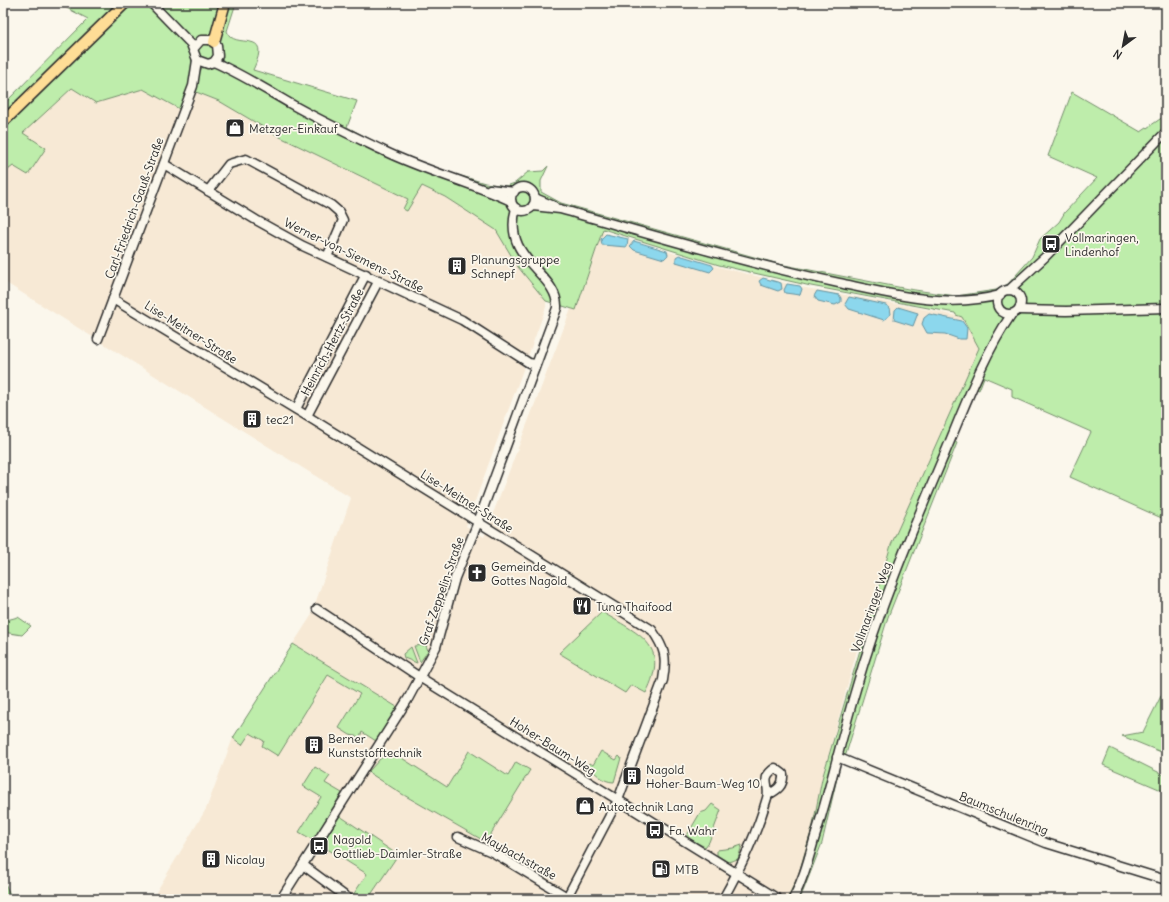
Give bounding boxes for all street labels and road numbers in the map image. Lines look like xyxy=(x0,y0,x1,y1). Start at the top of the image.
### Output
street label: Carl-Friedrich-Gauß-Straße xyxy=(101,135,167,281)
street label: Werner-von-Siemens-Straße xyxy=(282,215,426,295)
street label: Heinrich-Hertz-Straße xyxy=(297,286,367,398)
street label: Lise-Meitner-Straße xyxy=(142,297,240,367)
street label: Lise-Meitner-Straße xyxy=(418,466,516,536)
street label: Graf-Zeppelin-Straße xyxy=(415,535,467,647)
street label: Vollmaringer Weg xyxy=(848,560,894,654)
street label: Hoher-Baum-Weg xyxy=(507,714,599,778)
street label: Baumschulenring xyxy=(957,788,1051,838)
street label: Maybachstraße xyxy=(479,829,559,883)

